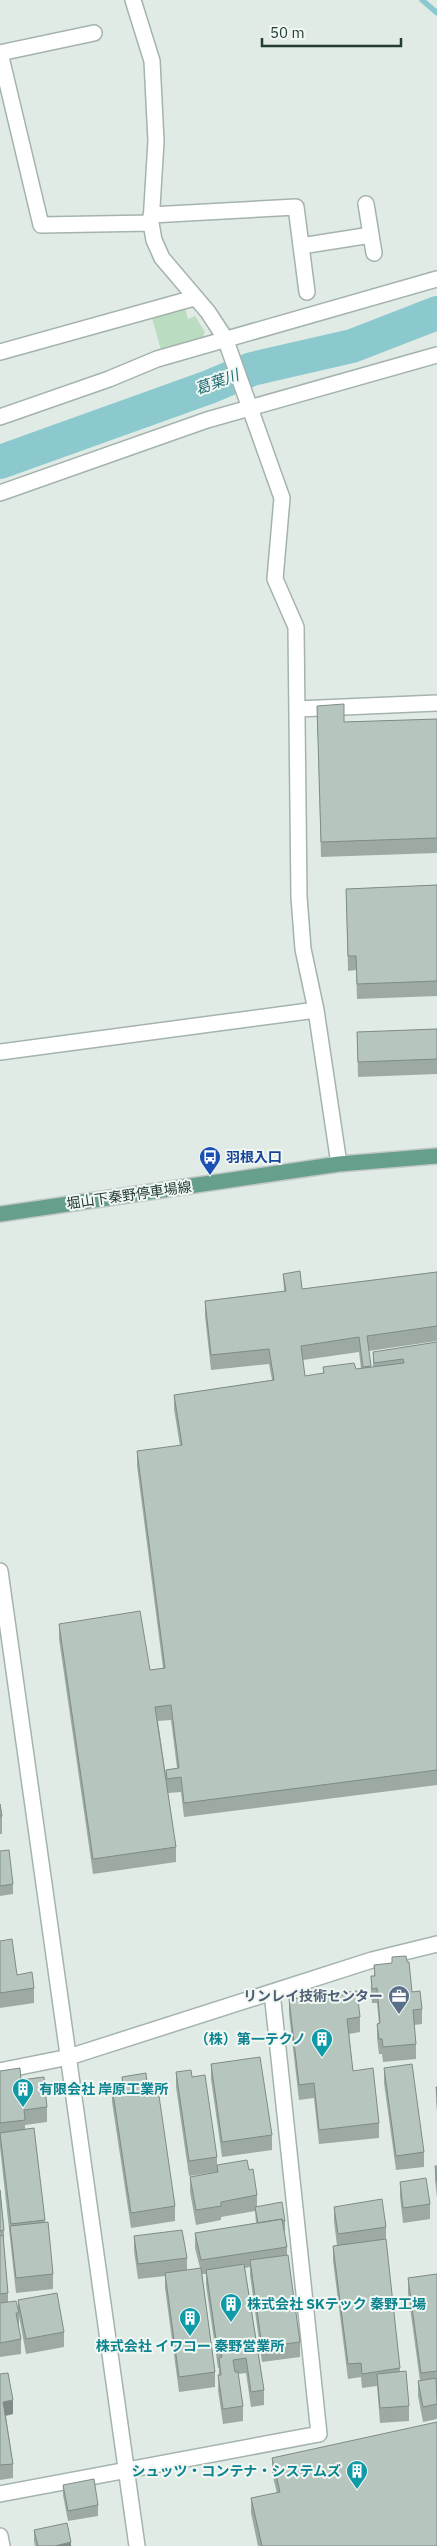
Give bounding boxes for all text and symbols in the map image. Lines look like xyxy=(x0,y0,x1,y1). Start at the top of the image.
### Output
scale bar xyxy=(262,15,401,47)
text: 50 m xyxy=(270,23,305,42)
water label: 葛葉川 xyxy=(192,364,243,398)
bus stop icon: 羽根入口 xyxy=(198,1145,222,1176)
place label: 羽根入口 xyxy=(226,1148,282,1166)
street label: 堀山下秦野停車場線 xyxy=(65,1177,193,1213)
office icon: リンレイ技術センター xyxy=(387,1984,411,2015)
place label: リンレイ技術センター xyxy=(243,1987,383,2005)
building icon: （株）第一テクノ xyxy=(310,2027,334,2058)
place label: （株）第一テクノ xyxy=(195,2030,306,2048)
building icon: 有限会社 岸原工業所 xyxy=(11,2077,35,2108)
place label: 有限会社 岸原工業所 xyxy=(39,2080,168,2098)
building icon: 株式会社 SKテック 秦野工場 xyxy=(219,2292,243,2323)
place label: 株式会社 SKテック 秦野工場 xyxy=(247,2295,426,2313)
building icon: 株式会社 イワコー 秦野営業所 xyxy=(178,2306,202,2337)
place label: 株式会社 イワコー 秦野営業所 xyxy=(96,2337,284,2355)
building icon: シュッツ・コンテナ・システムズ xyxy=(345,2459,369,2490)
place label: シュッツ・コンテナ・システムズ xyxy=(131,2462,341,2480)

